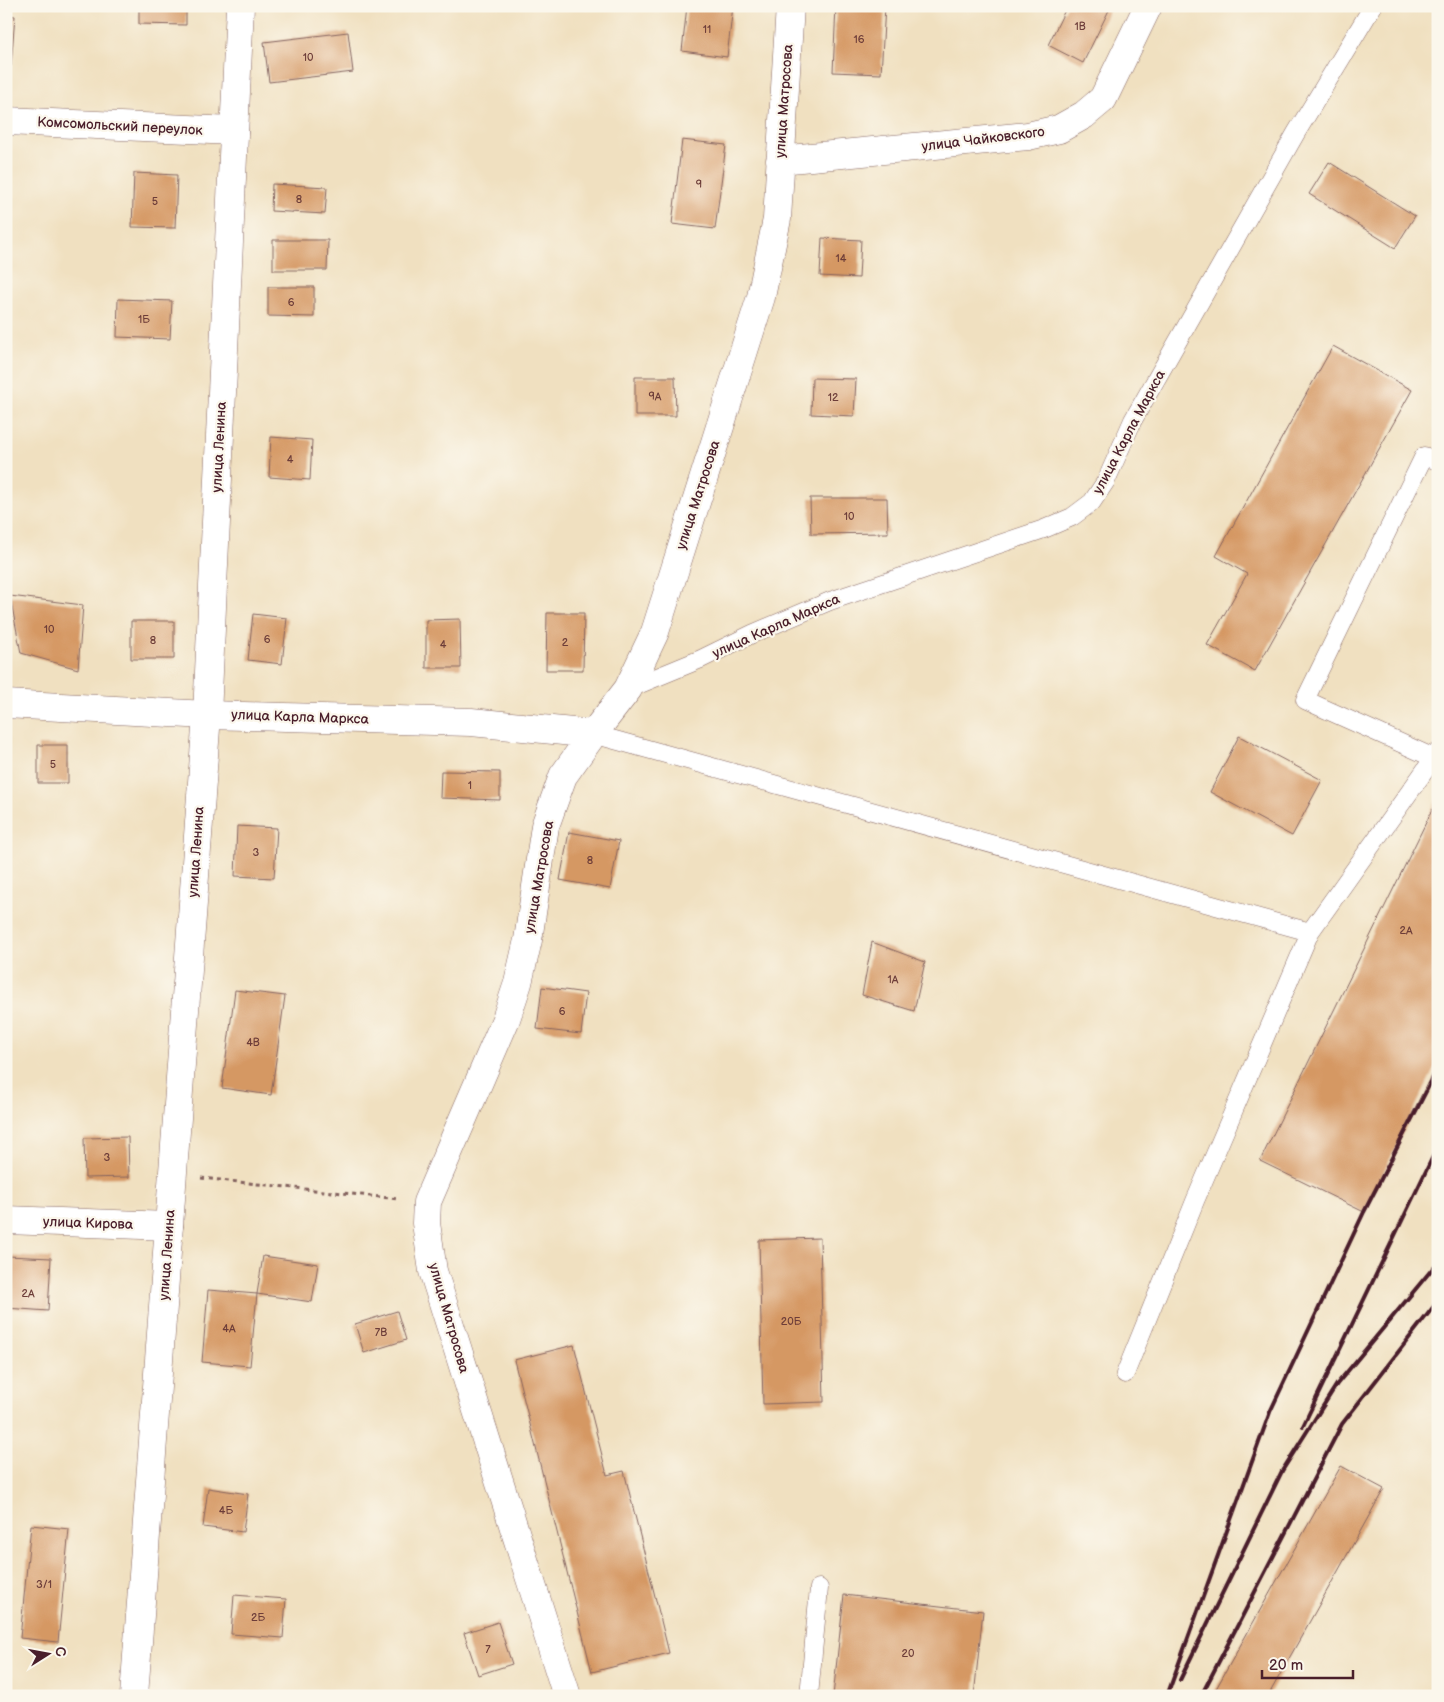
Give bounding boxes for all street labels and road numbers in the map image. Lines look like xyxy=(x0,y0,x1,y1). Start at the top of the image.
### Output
street label: улица Матросова xyxy=(772,43,797,158)
street label: Комсомольский переулок xyxy=(37,113,204,139)
street label: улица Чайковского xyxy=(921,123,1045,155)
street label: улица Карла Маркса xyxy=(1089,367,1169,497)
street label: улица Ленина xyxy=(208,400,230,493)
street label: улица Матросова xyxy=(672,437,724,552)
street label: улица Карла Маркса xyxy=(710,590,843,662)
street label: улица Карла Маркса xyxy=(231,706,370,728)
street label: улица Ленина xyxy=(184,805,208,898)
street label: улица Матросова xyxy=(521,819,557,935)
street label: улица Ленина xyxy=(155,1208,179,1301)
street label: улица Кирова xyxy=(43,1213,134,1233)
street label: улица Матросова xyxy=(425,1261,473,1376)

